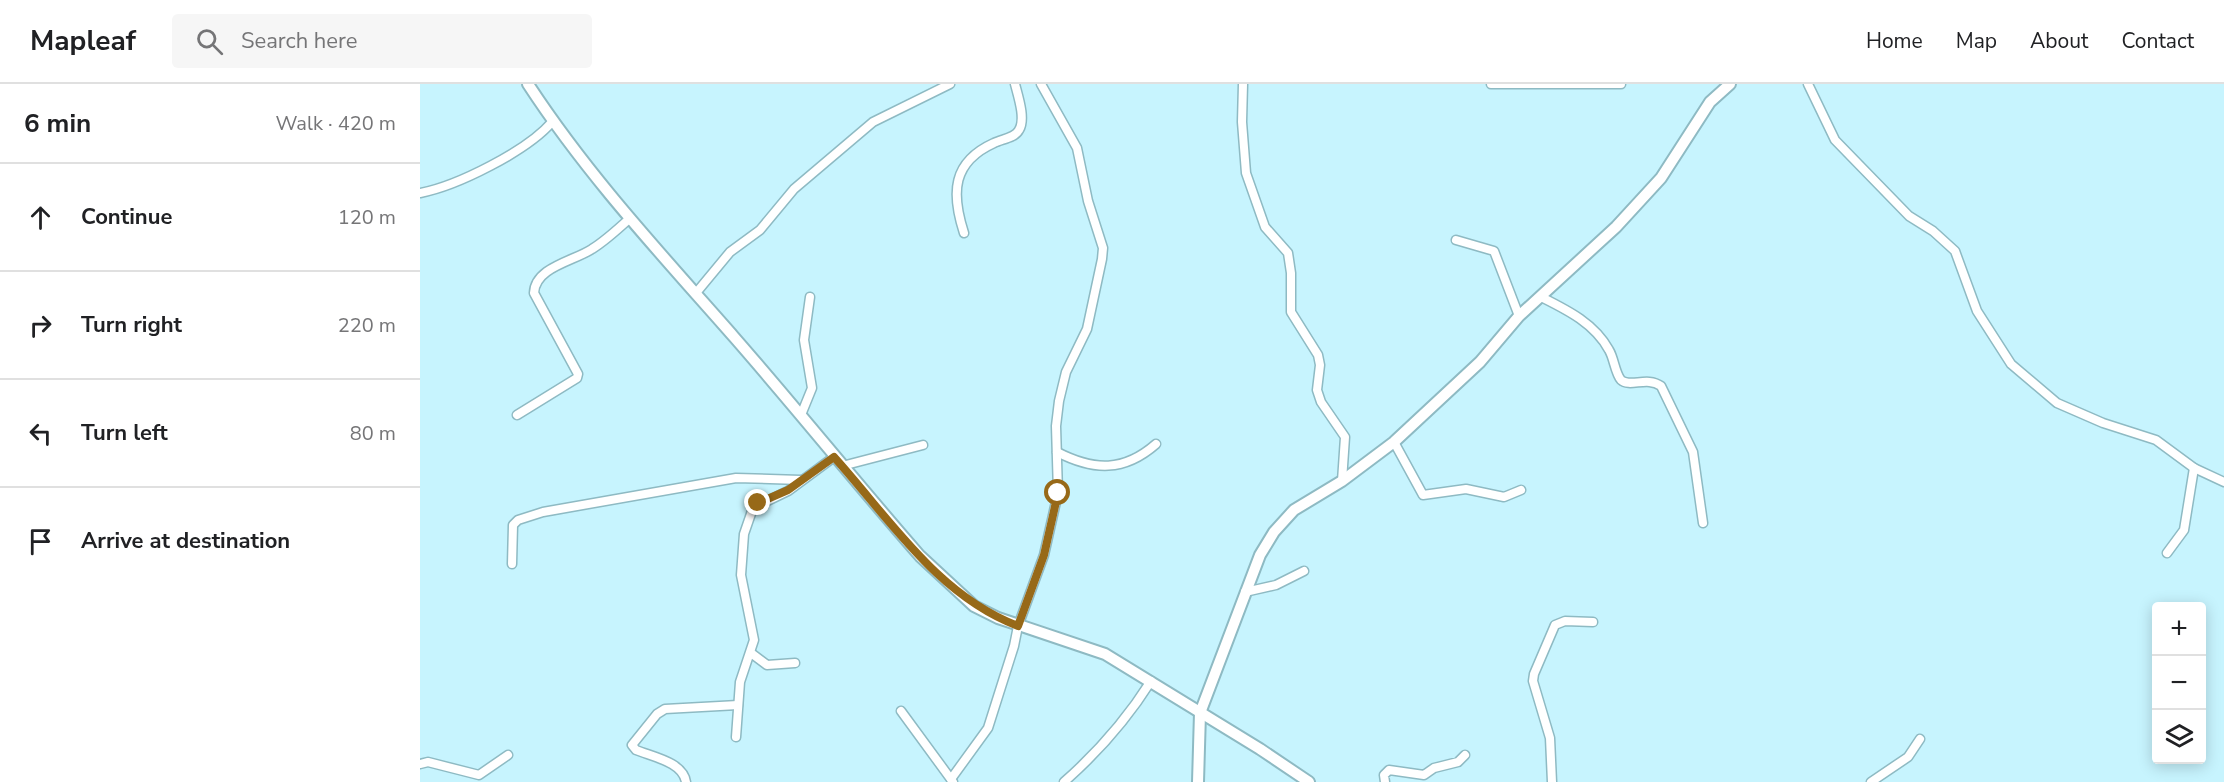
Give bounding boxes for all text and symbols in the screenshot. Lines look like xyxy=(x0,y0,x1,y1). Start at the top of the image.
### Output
search box xyxy=(172,14,592,68)
text: Mapleaf xyxy=(30,22,136,60)
icon: search xyxy=(193,25,226,58)
text: Search here xyxy=(241,26,358,56)
text: Home xyxy=(1866,27,1923,55)
text: Map xyxy=(1956,27,1997,55)
text: About xyxy=(2030,27,2088,55)
text: Contact xyxy=(2121,27,2194,55)
text: 6 min xyxy=(24,106,91,141)
text: Walk · 420 m xyxy=(276,110,396,137)
icon: ahead xyxy=(24,201,57,234)
text: Continue xyxy=(81,202,172,232)
text: 120 m xyxy=(338,204,396,231)
icon: right xyxy=(24,309,57,342)
text: Turn right xyxy=(81,310,182,340)
text: 220 m xyxy=(338,312,396,339)
icon: left xyxy=(24,417,57,450)
text: Turn left xyxy=(81,418,168,448)
text: 80 m xyxy=(350,420,396,447)
route start xyxy=(1044,479,1070,505)
route end xyxy=(744,489,770,515)
icon: arrive xyxy=(24,525,57,558)
text: Arrive at destination xyxy=(81,526,290,556)
map controls xyxy=(2152,602,2206,764)
button: + xyxy=(2152,602,2206,656)
button: − xyxy=(2152,656,2206,710)
button: layers xyxy=(2152,710,2206,764)

